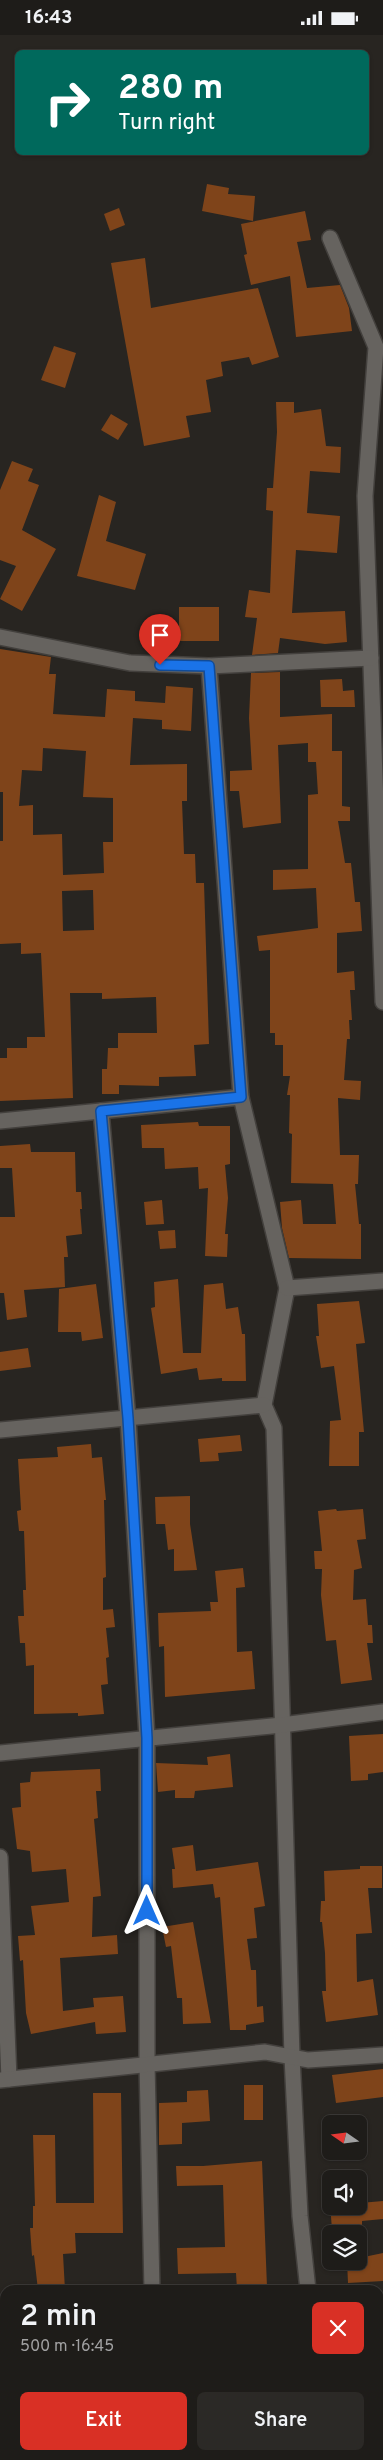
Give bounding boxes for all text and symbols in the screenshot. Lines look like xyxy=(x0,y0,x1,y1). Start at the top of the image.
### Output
text: 16:43 xyxy=(25,6,73,30)
text: 280 m xyxy=(118,67,223,111)
icon: right xyxy=(35,70,100,135)
text: Turn right xyxy=(118,110,215,137)
pin xyxy=(139,614,181,665)
icon: arrive xyxy=(146,621,174,649)
position arrow xyxy=(120,1884,172,1936)
north arrow xyxy=(322,2115,368,2160)
map controls xyxy=(322,2115,367,2270)
button: sound xyxy=(322,2170,367,2215)
button: layers xyxy=(322,2225,367,2270)
text: 2 min xyxy=(20,2299,97,2336)
button: close xyxy=(312,2302,364,2354)
text: 500 m · 16:45 xyxy=(20,2337,114,2357)
button: Exit xyxy=(20,2392,187,2450)
button: Share xyxy=(197,2392,364,2450)

